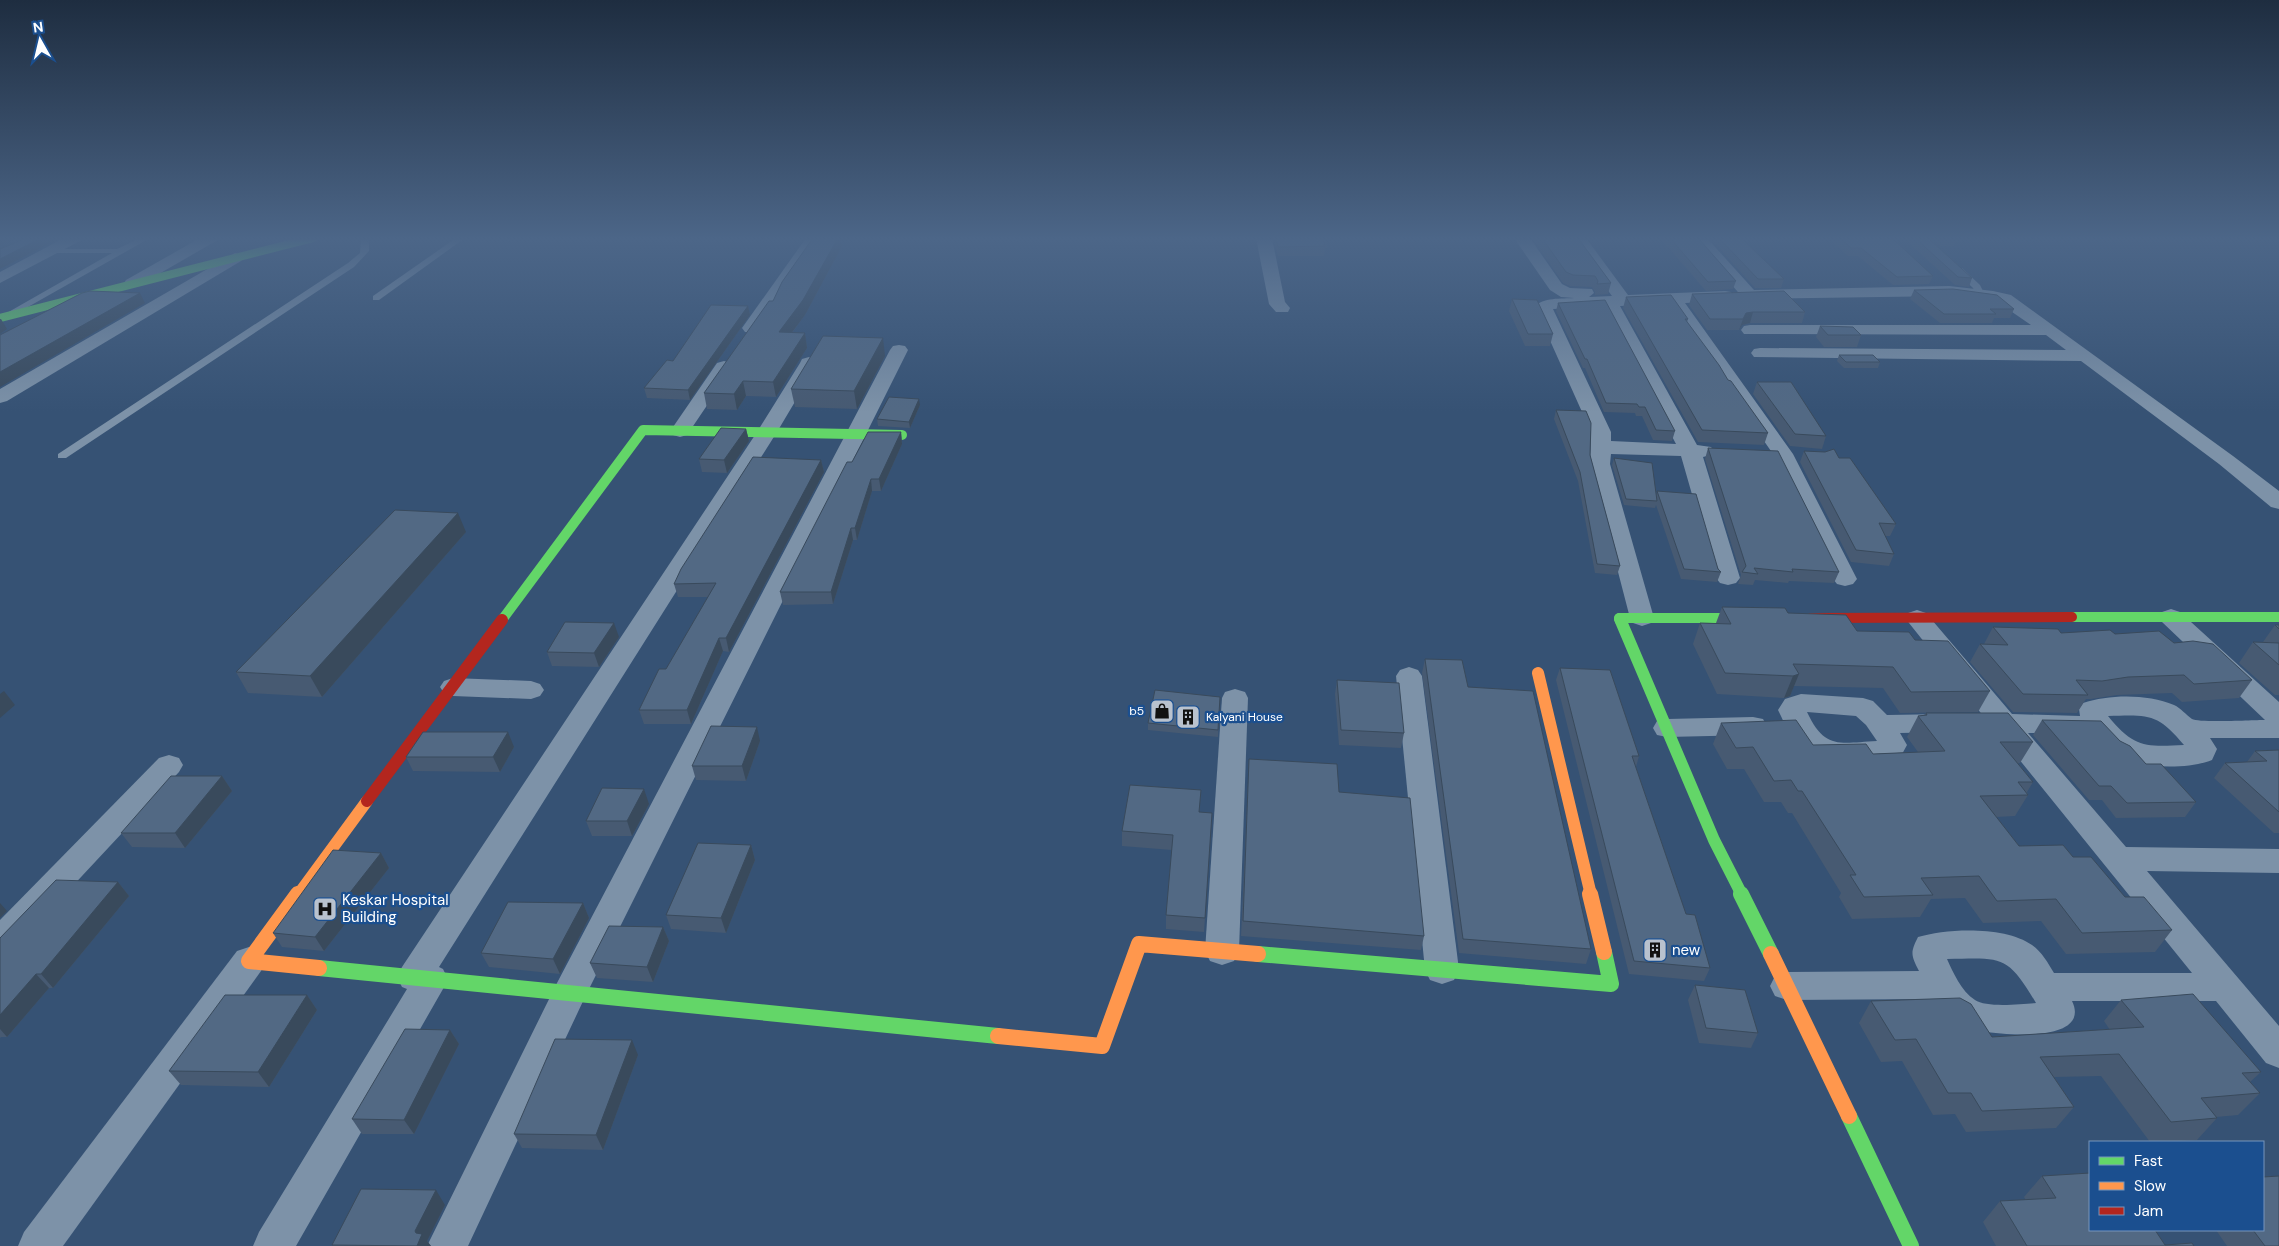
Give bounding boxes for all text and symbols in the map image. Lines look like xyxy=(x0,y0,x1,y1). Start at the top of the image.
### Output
north arrow xyxy=(15,15,65,65)
text: N xyxy=(32,18,45,37)
shop icon: b5 xyxy=(1149,698,1175,724)
place label: b5 xyxy=(1129,703,1144,719)
building icon: Kalyani House xyxy=(1175,704,1201,730)
place label: Kalyani House xyxy=(1206,709,1283,725)
place label: Keskar Hospital Building xyxy=(342,890,449,927)
hospital icon: Keskar Hospital Building xyxy=(312,896,338,922)
building icon: new xyxy=(1642,937,1668,963)
place label: new xyxy=(1672,940,1701,960)
legend xyxy=(2089,1141,2264,1231)
text: Fast xyxy=(2134,1151,2163,1171)
text: Slow xyxy=(2134,1176,2167,1196)
text: Jam xyxy=(2134,1201,2163,1221)

